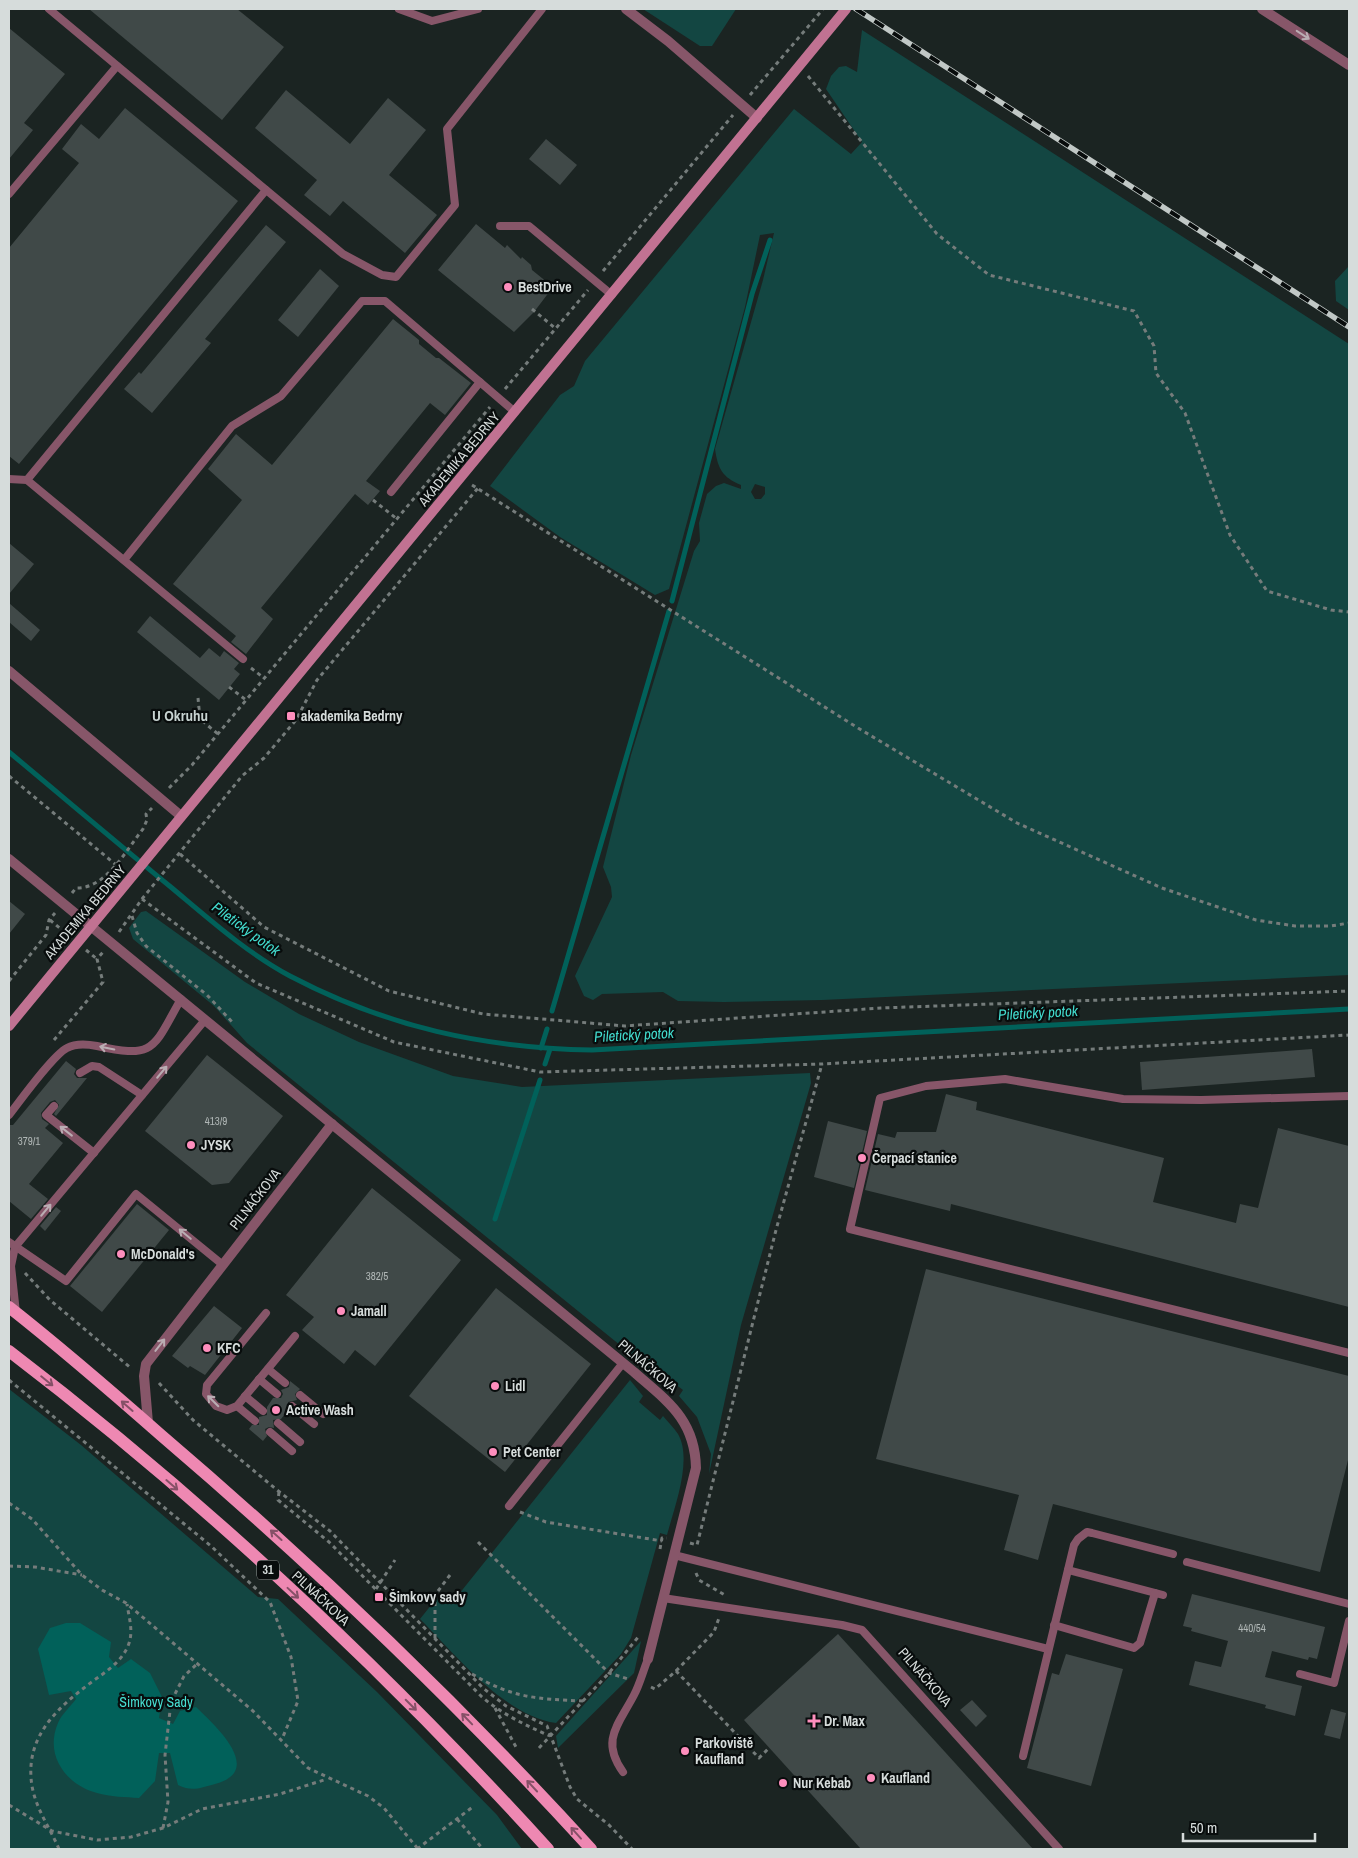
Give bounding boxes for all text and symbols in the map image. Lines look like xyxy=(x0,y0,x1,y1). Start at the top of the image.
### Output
one-way arrow xyxy=(1296,30,1310,40)
place label: BestDrive xyxy=(518,278,572,296)
marker: BestDrive xyxy=(502,281,514,293)
street label: AKADEMIKA BEDRNY xyxy=(414,408,504,511)
district label: U Okruhu xyxy=(152,705,208,726)
place label: akademika Bedrny xyxy=(301,707,403,725)
marker: akademika Bedrny xyxy=(285,710,297,722)
street label: AKADEMIKA BEDRNY xyxy=(40,861,130,964)
water label: Piletický potok xyxy=(208,897,286,961)
water label: Piletický potok xyxy=(997,1000,1079,1025)
water label: Piletický potok xyxy=(593,1022,675,1047)
one-way arrow xyxy=(100,1043,116,1052)
one-way arrow xyxy=(156,1065,168,1078)
house number: 413/9 xyxy=(205,1114,227,1128)
one-way arrow xyxy=(59,1125,72,1136)
house number: 379/1 xyxy=(18,1134,40,1148)
place label: JYSK xyxy=(201,1136,232,1154)
marker: JYSK xyxy=(185,1139,197,1151)
place label: Čerpací stanice xyxy=(872,1149,957,1167)
marker: Čerpací stanice xyxy=(856,1152,868,1164)
street label: PILNÁČKOVA xyxy=(226,1165,285,1233)
one-way arrow xyxy=(41,1203,52,1216)
one-way arrow xyxy=(179,1229,192,1240)
place label: McDonald's xyxy=(131,1245,195,1263)
marker: McDonald's xyxy=(115,1248,127,1260)
house number: 382/5 xyxy=(366,1269,388,1283)
place label: Jamall xyxy=(351,1302,387,1320)
marker: Jamall xyxy=(335,1305,347,1317)
street label: PILNÁČKOVA xyxy=(615,1335,682,1397)
one-way arrow xyxy=(155,1338,165,1352)
place label: KFC xyxy=(217,1339,241,1357)
marker: KFC xyxy=(201,1342,213,1354)
one-way arrow xyxy=(40,1375,53,1386)
place label: Lidl xyxy=(505,1377,525,1395)
marker: Lidl xyxy=(489,1380,501,1392)
one-way arrow xyxy=(207,1395,219,1407)
one-way arrow xyxy=(121,1400,134,1412)
place label: Active Wash xyxy=(286,1401,354,1419)
marker: Active Wash xyxy=(270,1404,282,1416)
place label: Pet Center xyxy=(503,1443,561,1461)
marker: Pet Center xyxy=(487,1446,499,1458)
one-way arrow xyxy=(165,1479,178,1490)
one-way arrow xyxy=(270,1529,283,1541)
road number: 31 xyxy=(257,1560,279,1580)
street label: PILNÁČKOVA xyxy=(288,1567,354,1630)
one-way arrow xyxy=(287,1587,300,1599)
place label: Šimkovy sady xyxy=(389,1588,466,1606)
marker: Šimkovy sady xyxy=(373,1591,385,1603)
house number: 440/54 xyxy=(1238,1621,1266,1635)
street label: PILNÁČKOVA xyxy=(894,1644,956,1711)
park label: Šimkovy Sady xyxy=(119,1693,193,1711)
one-way arrow xyxy=(404,1699,416,1711)
place label: Dr. Max xyxy=(824,1712,865,1730)
one-way arrow xyxy=(461,1713,474,1725)
marker: Dr. Max xyxy=(808,1715,820,1727)
place label: Parkoviště Kaufland xyxy=(695,1734,753,1768)
marker: Parkoviště Kaufland xyxy=(679,1745,691,1757)
place label: Kaufland xyxy=(881,1769,930,1787)
marker: Kaufland xyxy=(865,1772,877,1784)
place label: Nur Kebab xyxy=(793,1774,851,1792)
marker: Nur Kebab xyxy=(777,1777,789,1789)
one-way arrow xyxy=(526,1779,538,1792)
scale bar xyxy=(1183,1810,1316,1842)
text: 50 m xyxy=(1190,1817,1217,1838)
one-way arrow xyxy=(570,1827,582,1840)

